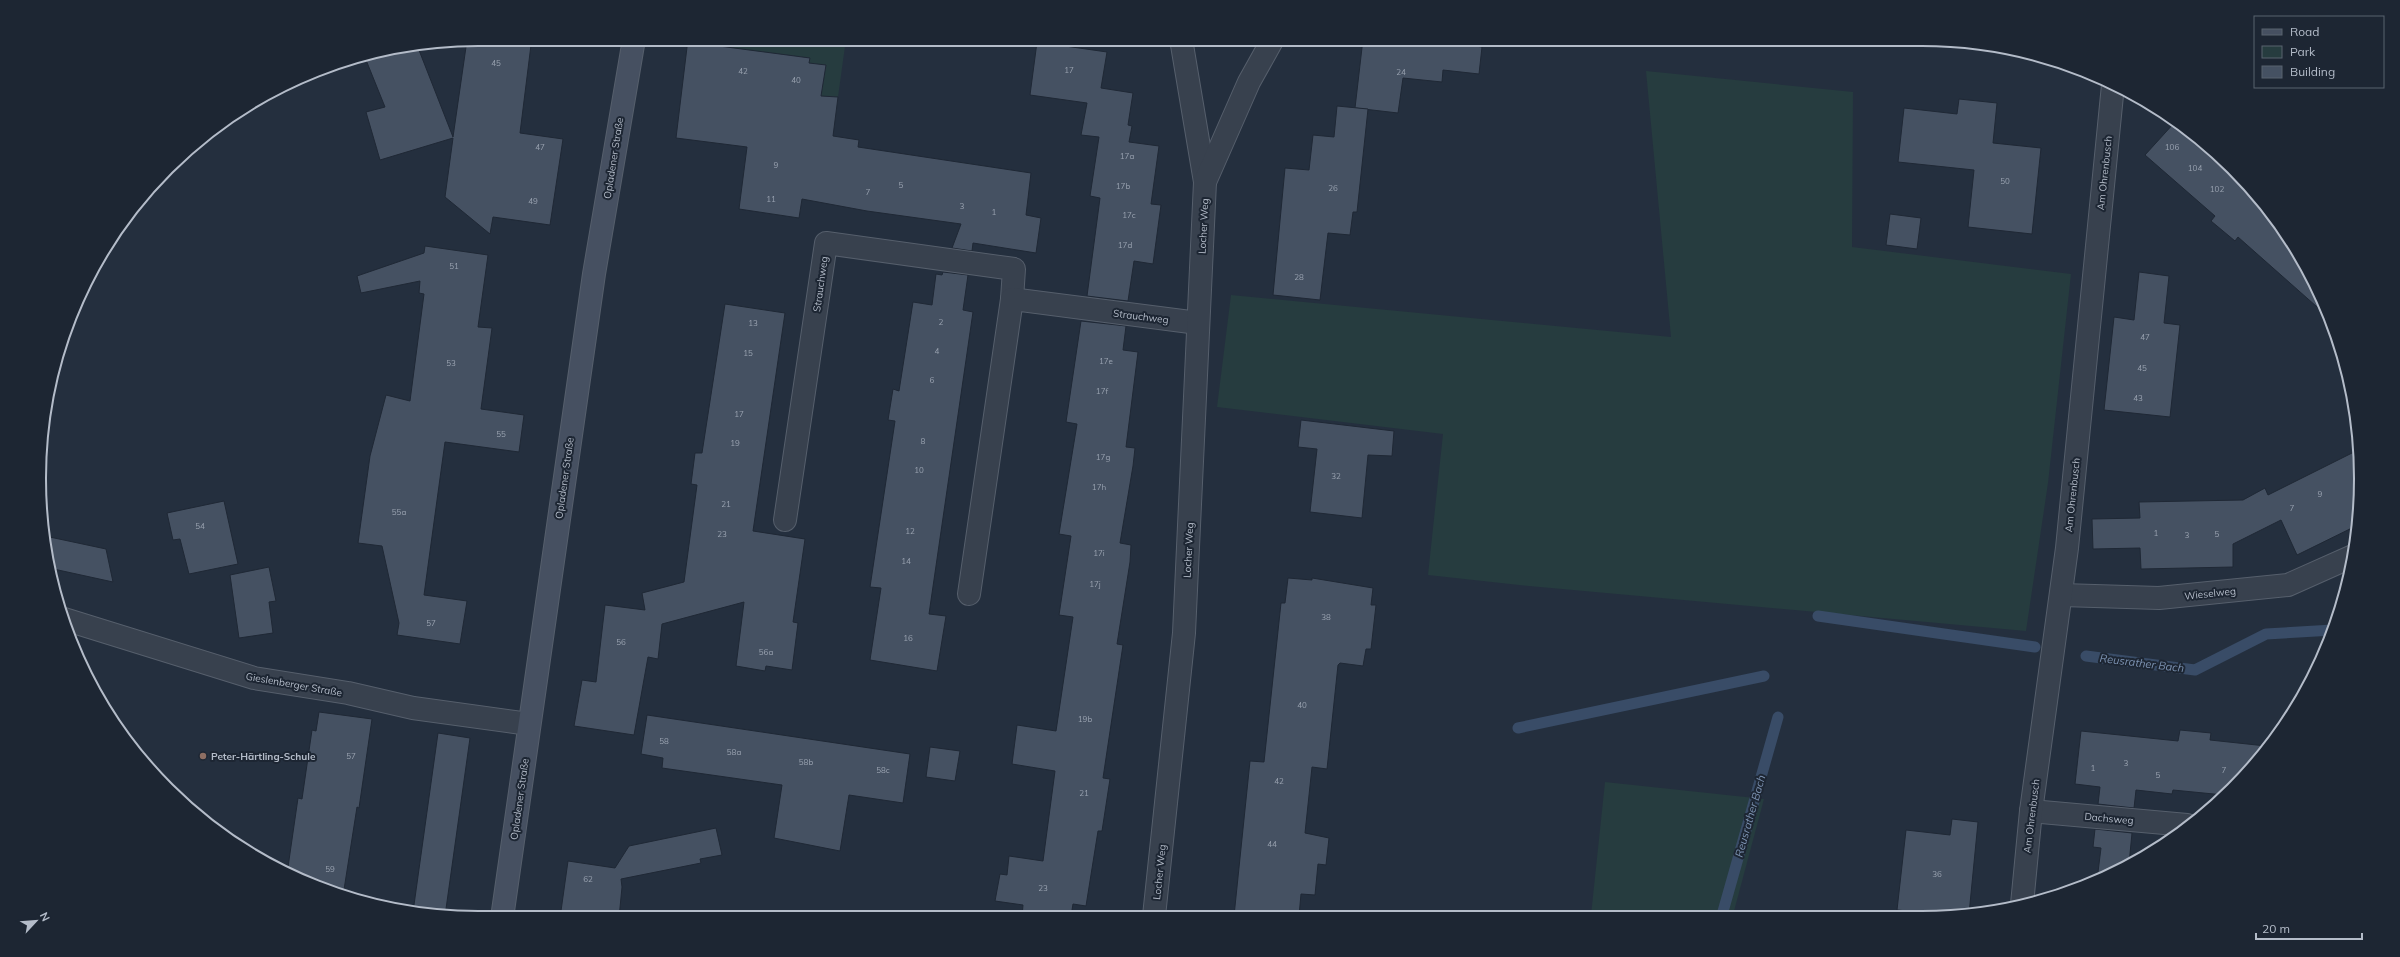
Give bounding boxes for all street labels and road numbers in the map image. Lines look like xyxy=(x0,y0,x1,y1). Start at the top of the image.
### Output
street label: Opladener Straße xyxy=(601,116,626,200)
street label: Am Ohrenbusch xyxy=(2094,135,2115,211)
street label: Locher Weg xyxy=(1196,198,1211,254)
street label: Strauchweg xyxy=(810,255,831,313)
street label: Strauchweg xyxy=(1112,307,1169,326)
street label: Opladener Straße xyxy=(552,436,577,520)
street label: Am Ohrenbusch xyxy=(2062,457,2083,533)
street label: Locher Weg xyxy=(1181,522,1196,578)
street label: Wieselweg xyxy=(2184,584,2236,603)
street label: Gieslenberger Straße xyxy=(245,670,343,699)
street label: Opladener Straße xyxy=(507,757,532,841)
street label: Am Ohrenbusch xyxy=(2020,778,2043,854)
street label: Dachsweg xyxy=(2084,810,2134,827)
street label: Locher Weg xyxy=(1150,844,1169,900)

